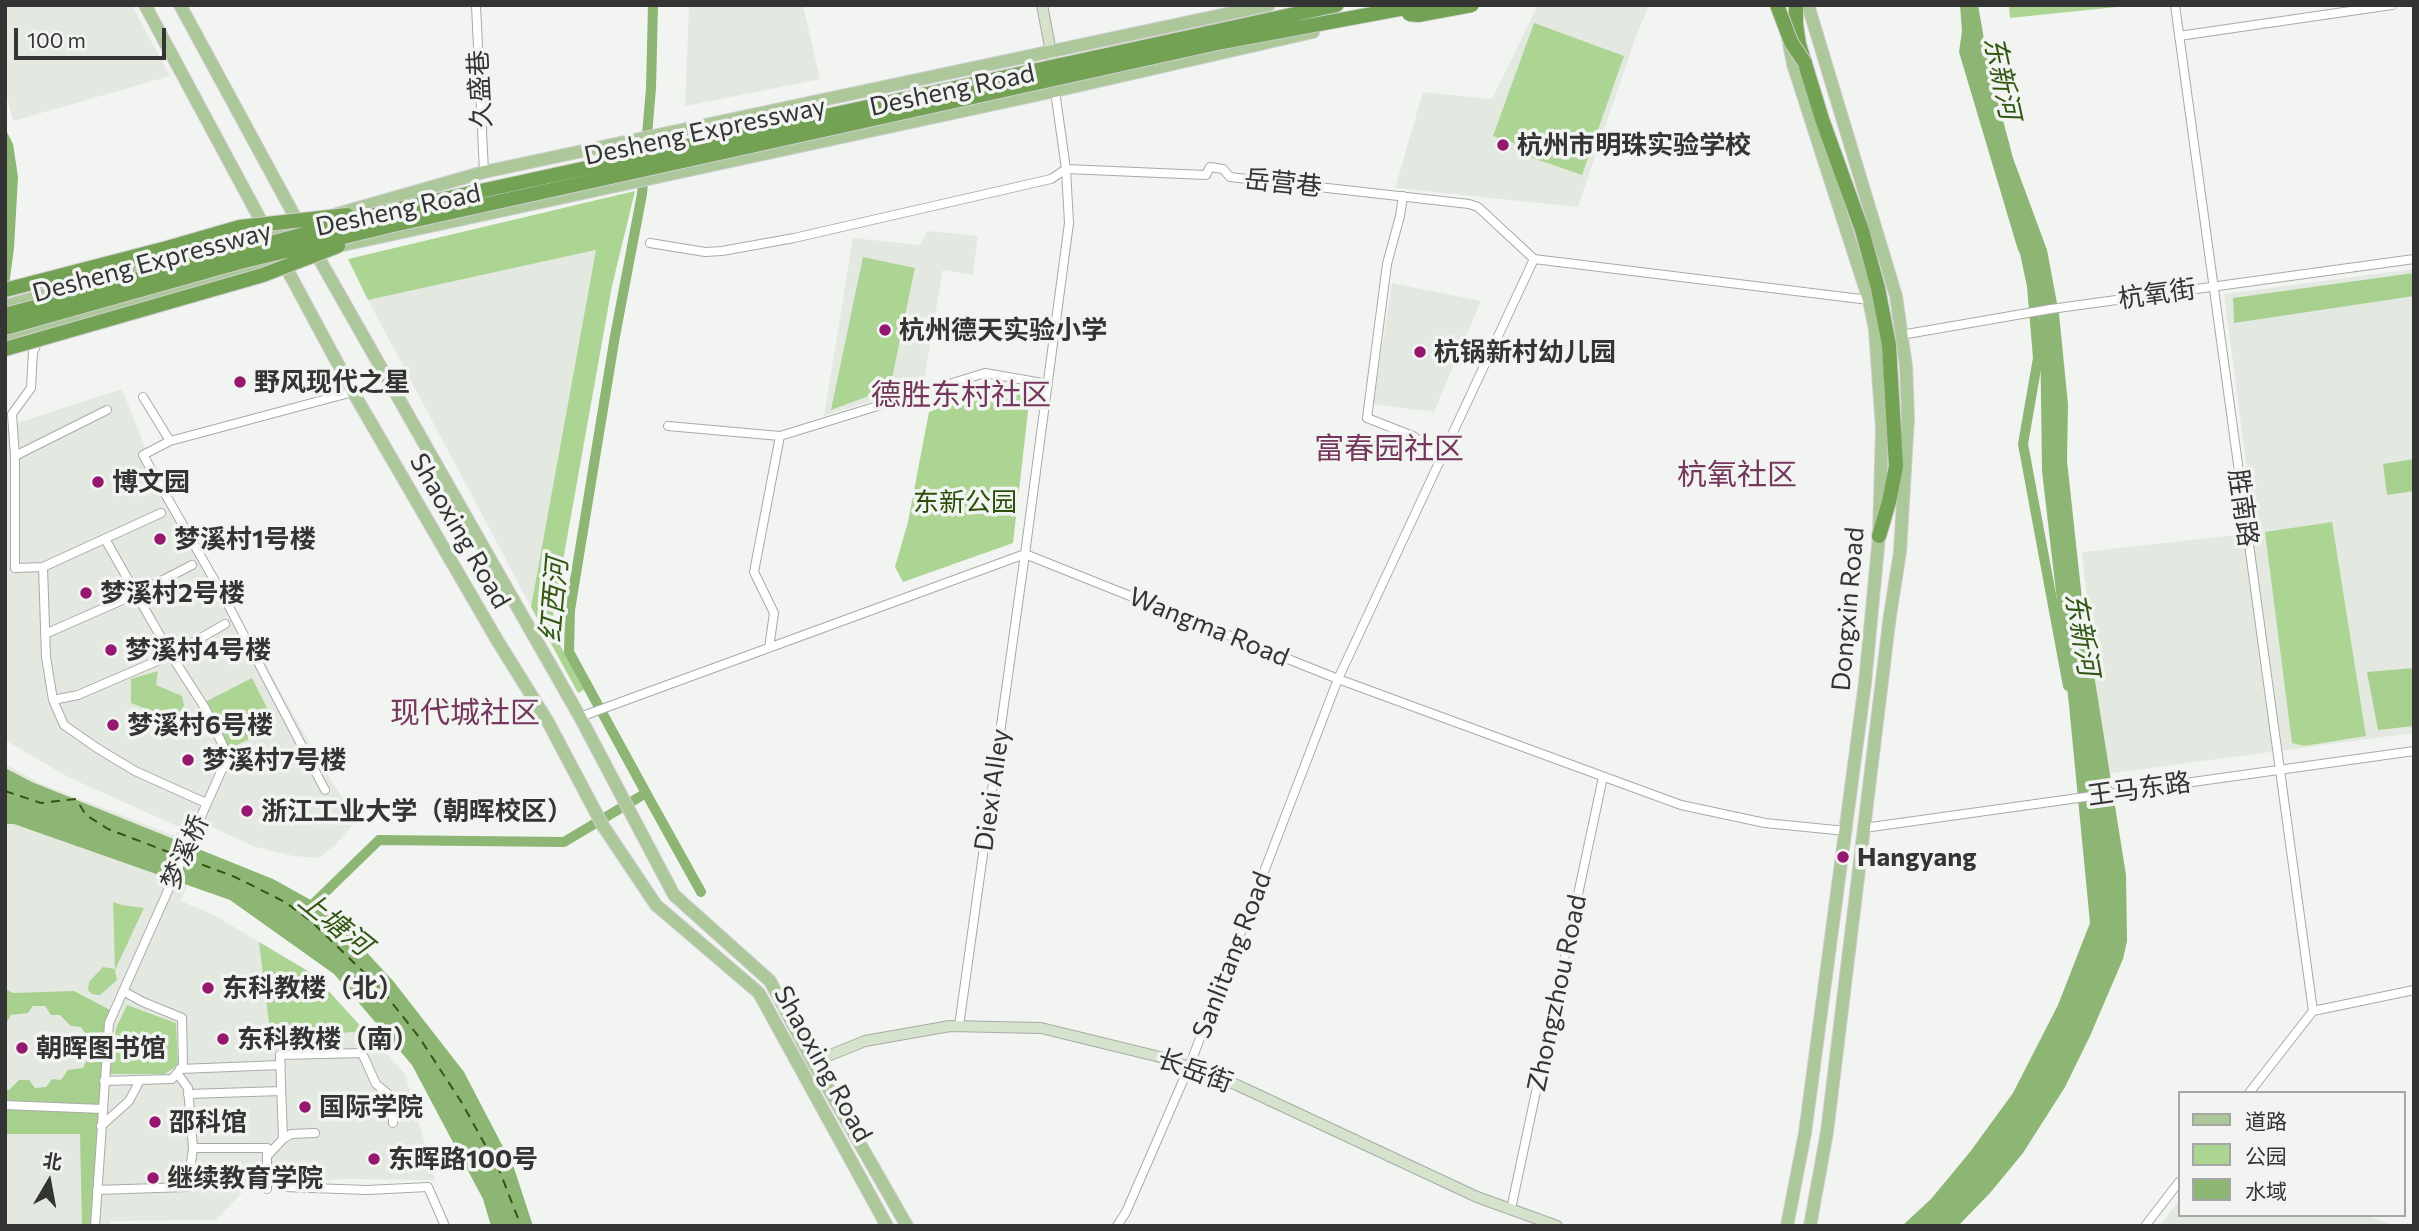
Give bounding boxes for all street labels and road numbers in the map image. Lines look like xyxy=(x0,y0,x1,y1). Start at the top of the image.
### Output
street label: 久盛巷 xyxy=(462,49,498,129)
street label: Desheng Road xyxy=(867,57,1037,123)
street label: Desheng Expressway xyxy=(581,90,829,172)
street label: 岳营巷 xyxy=(1243,163,1323,203)
street label: Desheng Road xyxy=(313,177,483,243)
street label: Desheng Expressway xyxy=(29,215,275,309)
street label: 杭氧街 xyxy=(2116,273,2198,315)
street label: Shaoxing Road xyxy=(403,448,517,614)
street label: 胜南路 xyxy=(2222,467,2264,549)
street label: Dongxin Road xyxy=(1825,526,1871,692)
street label: Wangma Road xyxy=(1124,581,1294,673)
street label: Diexi Alley xyxy=(968,727,1016,853)
street label: 王马东路 xyxy=(2085,766,2193,812)
street label: 梦溪桥 xyxy=(155,810,215,894)
street label: Sanlitang Road xyxy=(1186,867,1278,1043)
street label: Zhongzhou Road xyxy=(1521,892,1593,1094)
street label: Shaoxing Road xyxy=(767,980,879,1148)
street label: 长岳街 xyxy=(1153,1043,1237,1099)

